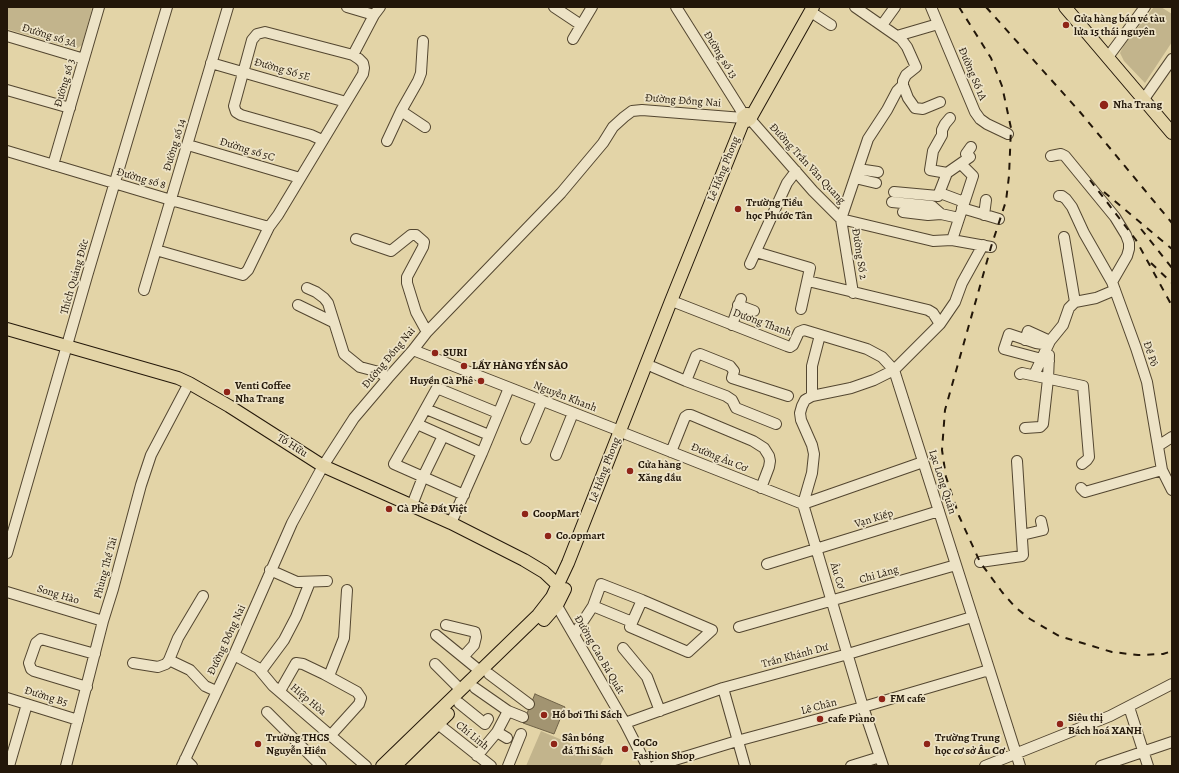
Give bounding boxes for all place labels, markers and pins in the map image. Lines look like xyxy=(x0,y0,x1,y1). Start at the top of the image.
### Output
place label: Cửa hàng bán vé tàu lửa 15 thái nguyên xyxy=(1074,12,1165,38)
marker: Cửa hàng bán vé tàu lửa 15 thái nguyên xyxy=(1061,20,1071,30)
place label: Nha Trang xyxy=(1113,98,1162,112)
marker: Nha Trang xyxy=(1098,99,1110,111)
place label: Trường Tiểu học Phước Tân xyxy=(746,196,812,222)
marker: Trường Tiểu học Phước Tân xyxy=(733,204,743,214)
place label: SURI xyxy=(443,346,467,360)
marker: SURI xyxy=(430,348,440,358)
place label: LẤY HÀNG YẾN SÀO xyxy=(472,359,568,373)
marker: LẤY HÀNG YẾN SÀO xyxy=(459,361,469,371)
place label: Huyền Cà Phê xyxy=(409,374,473,388)
marker: Huyền Cà Phê xyxy=(476,376,486,386)
place label: Venti Coffee Nha Trang xyxy=(235,379,291,405)
marker: Venti Coffee Nha Trang xyxy=(222,387,232,397)
place label: Cửa hàng Xăng dầu xyxy=(638,458,682,484)
marker: Cửa hàng Xăng dầu xyxy=(625,466,635,476)
place label: Cà Phê Đất Việt xyxy=(397,502,467,516)
marker: Cà Phê Đất Việt xyxy=(384,504,394,514)
place label: CoopMart xyxy=(533,507,579,521)
marker: CoopMart xyxy=(520,509,530,519)
place label: Co.opmart xyxy=(556,529,605,543)
marker: Co.opmart xyxy=(543,531,553,541)
place label: FM cafe xyxy=(890,692,926,706)
marker: FM cafe xyxy=(877,694,887,704)
place label: Hồ bơi Thi Sách xyxy=(552,708,622,722)
marker: Hồ bơi Thi Sách xyxy=(539,710,549,720)
place label: Siêu thị Bách hoá XANH xyxy=(1068,711,1142,737)
place label: cafe Piano xyxy=(828,712,875,726)
marker: cafe Piano xyxy=(815,714,825,724)
marker: Siêu thị Bách hoá XANH xyxy=(1055,719,1065,729)
place label: Trường THCS Nguyễn Hiền xyxy=(266,731,330,757)
place label: Sân bóng đá Thi Sách xyxy=(562,731,613,757)
place label: Trường Trung học cơ sở Âu Cơ xyxy=(935,731,1005,757)
place label: CoCo Fashion Shop xyxy=(633,736,695,762)
marker: Trường THCS Nguyễn Hiền xyxy=(253,739,263,749)
marker: Sân bóng đá Thi Sách xyxy=(549,739,559,749)
marker: Trường Trung học cơ sở Âu Cơ xyxy=(922,739,932,749)
marker: CoCo Fashion Shop xyxy=(620,744,630,754)

